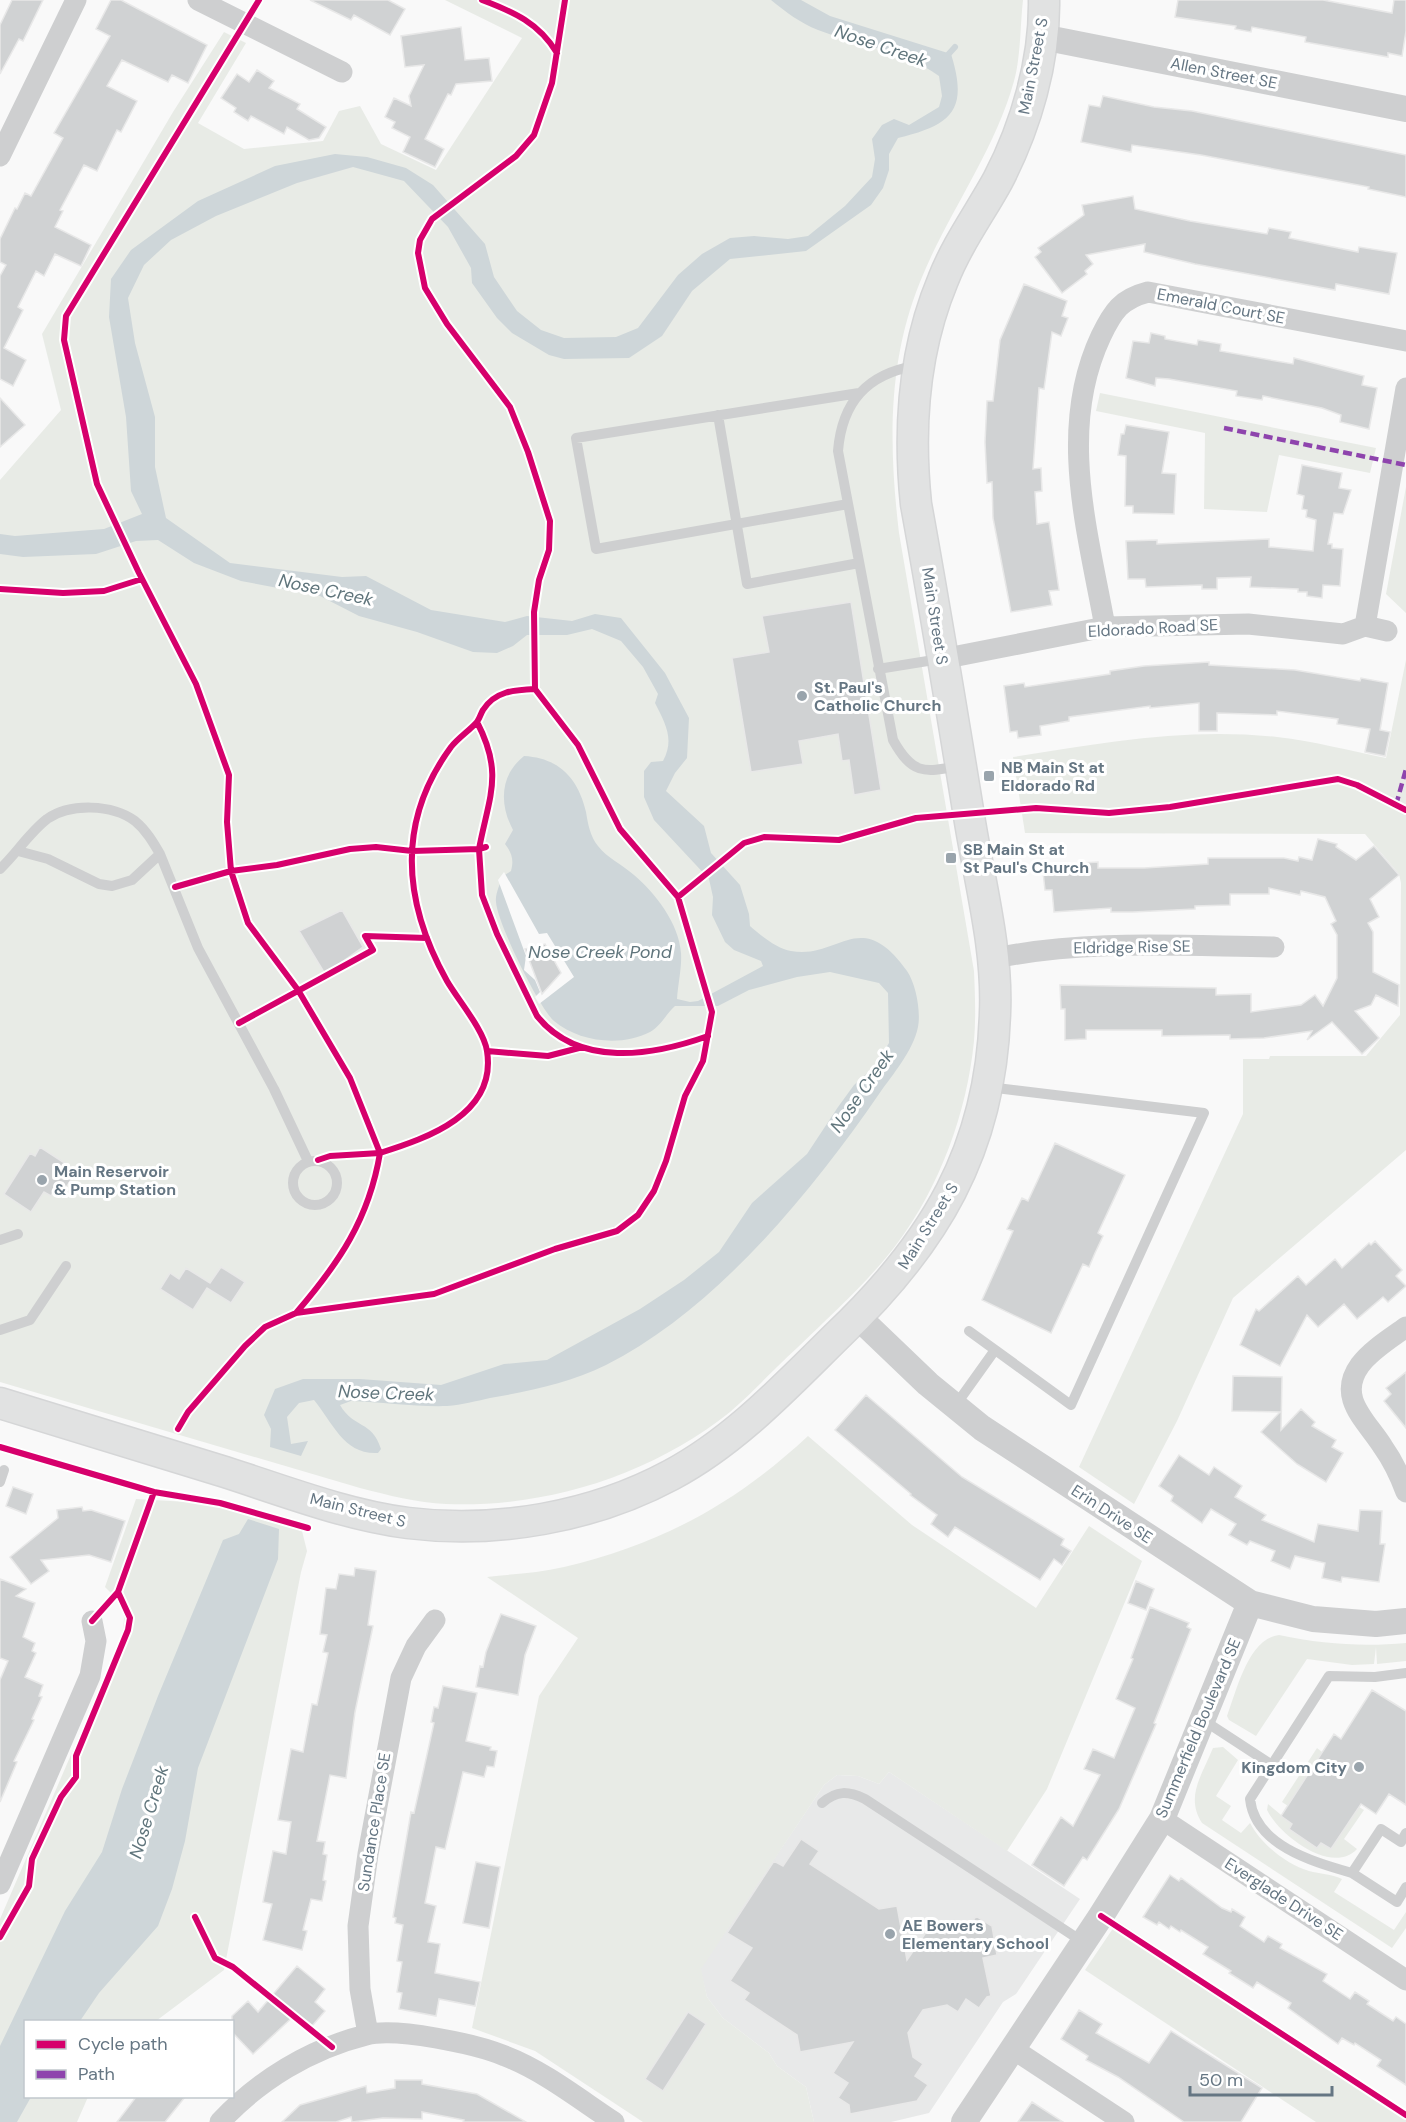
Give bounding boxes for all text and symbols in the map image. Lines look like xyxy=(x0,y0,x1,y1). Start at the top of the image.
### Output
street label: Main Street S xyxy=(1013,16,1053,116)
water label: Nose Creek xyxy=(832,19,931,73)
street label: Allen Street SE xyxy=(1169,52,1279,94)
street label: Emerald Court SE xyxy=(1155,283,1287,329)
street label: Main Street S xyxy=(917,566,953,666)
water label: Nose Creek xyxy=(276,568,376,612)
street label: Eldorado Road SE xyxy=(1087,614,1219,642)
place label: St. Paul's Catholic Church xyxy=(814,677,941,716)
marker: St. Paul's Catholic Church xyxy=(795,689,809,703)
place label: NB Main St at Eldorado Rd xyxy=(1001,757,1105,796)
marker: NB Main St at Eldorado Rd xyxy=(982,769,996,783)
place label: SB Main St at St Paul's Church xyxy=(963,839,1089,878)
marker: SB Main St at St Paul's Church xyxy=(944,851,958,865)
street label: Eldridge Rise SE xyxy=(1073,935,1191,959)
water label: Nose Creek Pond xyxy=(528,940,673,964)
water label: Nose Creek xyxy=(825,1044,900,1137)
place label: Main Reservoir & Pump Station xyxy=(54,1161,176,1200)
marker: Main Reservoir & Pump Station xyxy=(35,1173,49,1187)
street label: Main Street S xyxy=(893,1179,963,1273)
water label: Nose Creek xyxy=(337,1379,435,1407)
street label: Erin Drive SE xyxy=(1067,1480,1157,1548)
street label: Main Street S xyxy=(308,1488,408,1532)
street label: Summerfield Boulevard SE xyxy=(1151,1635,1245,1821)
street label: Sundance Place SE xyxy=(353,1751,395,1893)
place label: Kingdom City xyxy=(1241,1757,1347,1778)
marker: Kingdom City xyxy=(1352,1760,1366,1774)
water label: Nose Creek xyxy=(123,1762,175,1862)
street label: Everglade Drive SE xyxy=(1221,1853,1347,1945)
place label: AE Bowers Elementary School xyxy=(902,1915,1049,1954)
marker: AE Bowers Elementary School xyxy=(883,1927,897,1941)
legend xyxy=(24,2020,234,2098)
text: Cycle path xyxy=(78,2032,168,2056)
scale bar xyxy=(1190,2059,1332,2097)
text: Path xyxy=(78,2062,115,2086)
text: 50 m xyxy=(1199,2068,1243,2092)

